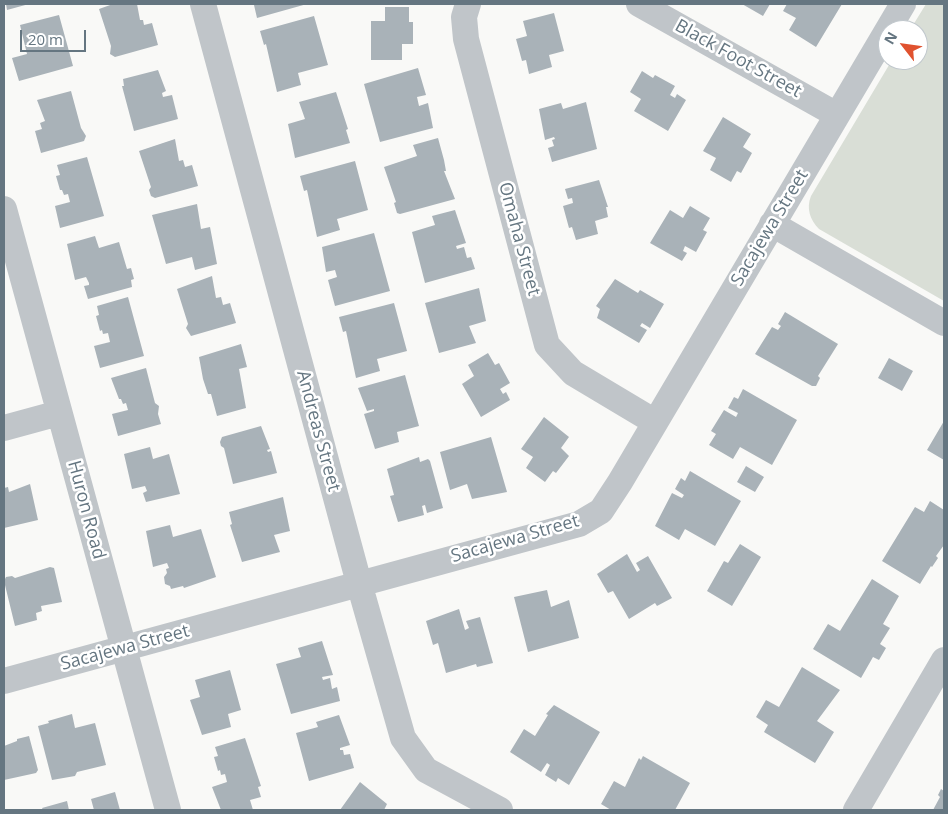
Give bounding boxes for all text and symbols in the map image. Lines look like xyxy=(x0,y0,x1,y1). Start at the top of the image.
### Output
street label: Black Foot Street xyxy=(671,15,805,103)
scale bar xyxy=(22,20,89,52)
north arrow xyxy=(878,20,928,70)
text: N xyxy=(879,28,902,47)
text: 20 m xyxy=(28,29,63,49)
street label: Sacajewa Street xyxy=(727,166,813,290)
street label: Omaha Street xyxy=(493,180,545,298)
street label: Andreas Street xyxy=(291,368,345,494)
street label: Huron Road xyxy=(62,458,110,562)
street label: Sacajewa Street xyxy=(449,510,581,568)
street label: Sacajewa Street xyxy=(58,620,192,676)

